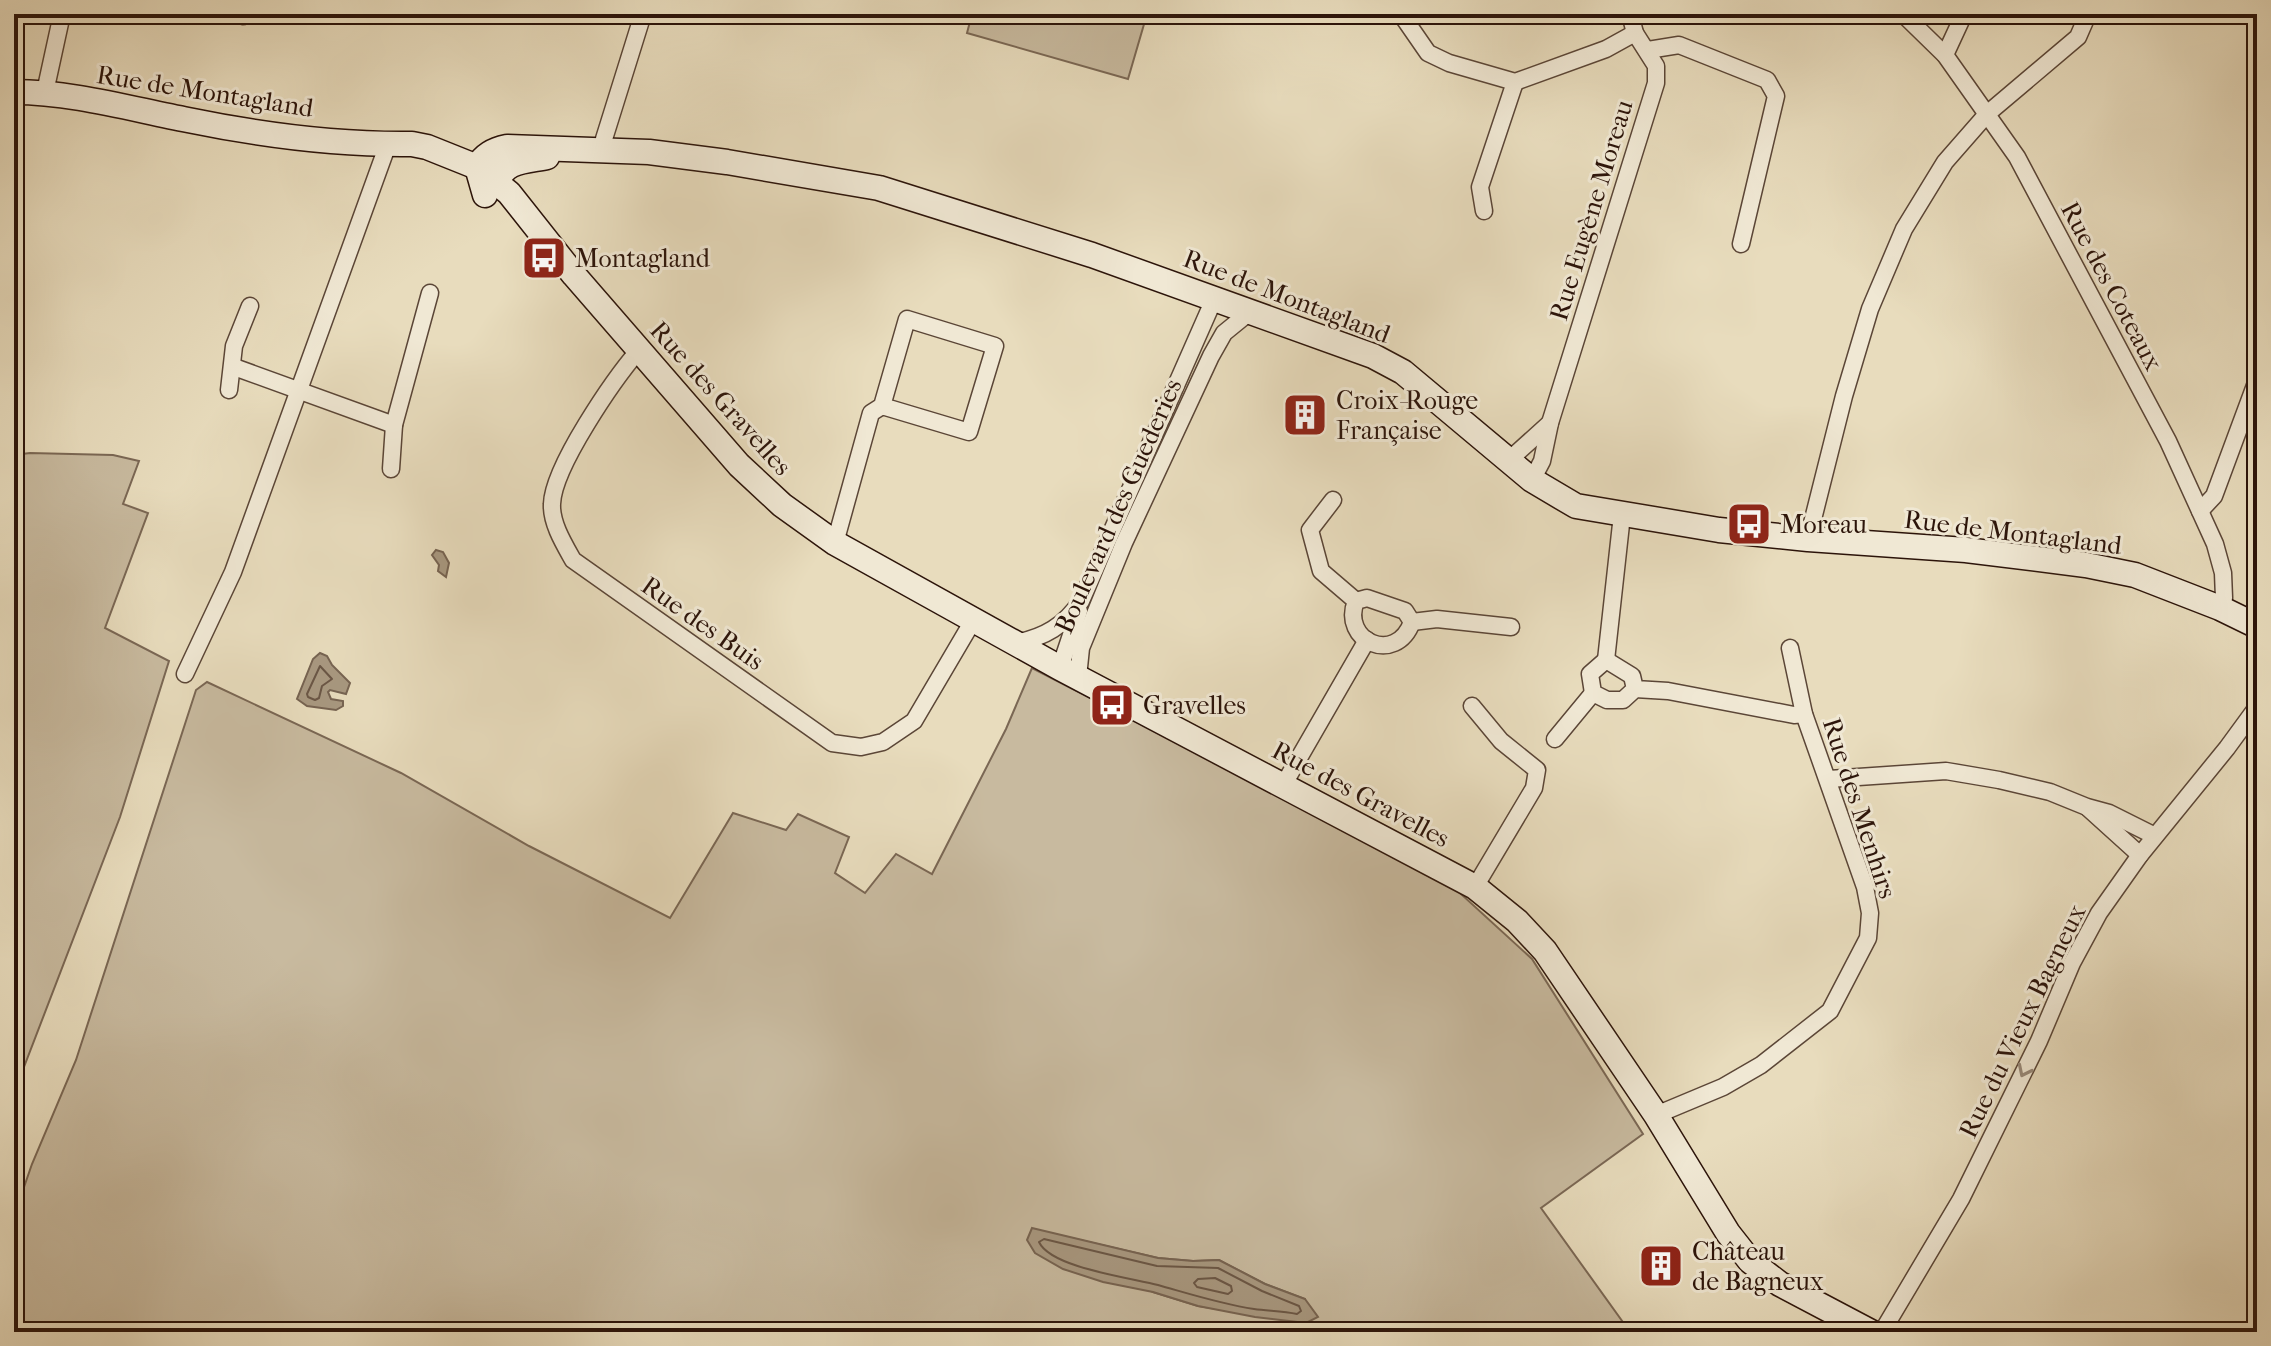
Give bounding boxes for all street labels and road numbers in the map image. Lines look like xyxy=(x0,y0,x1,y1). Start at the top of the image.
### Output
street label: Rue de Montagland xyxy=(94,59,316,124)
street label: Rue Eugène Moreau xyxy=(1543,96,1640,324)
street label: Rue des Coteaux xyxy=(2054,197,2169,376)
street label: Rue de Montagland xyxy=(1179,243,1395,350)
street label: Rue des Gravelles xyxy=(643,315,798,482)
street label: Boulevard des Guederies xyxy=(1048,374,1189,638)
street label: Rue de Montagland xyxy=(1902,504,2124,561)
street label: Rue des Buis xyxy=(635,570,770,677)
street label: Rue des Menhirs xyxy=(1816,714,1903,902)
street label: Rue des Gravelles xyxy=(1267,735,1455,854)
street label: Rue du Vieux Bagneux xyxy=(1952,899,2093,1143)

